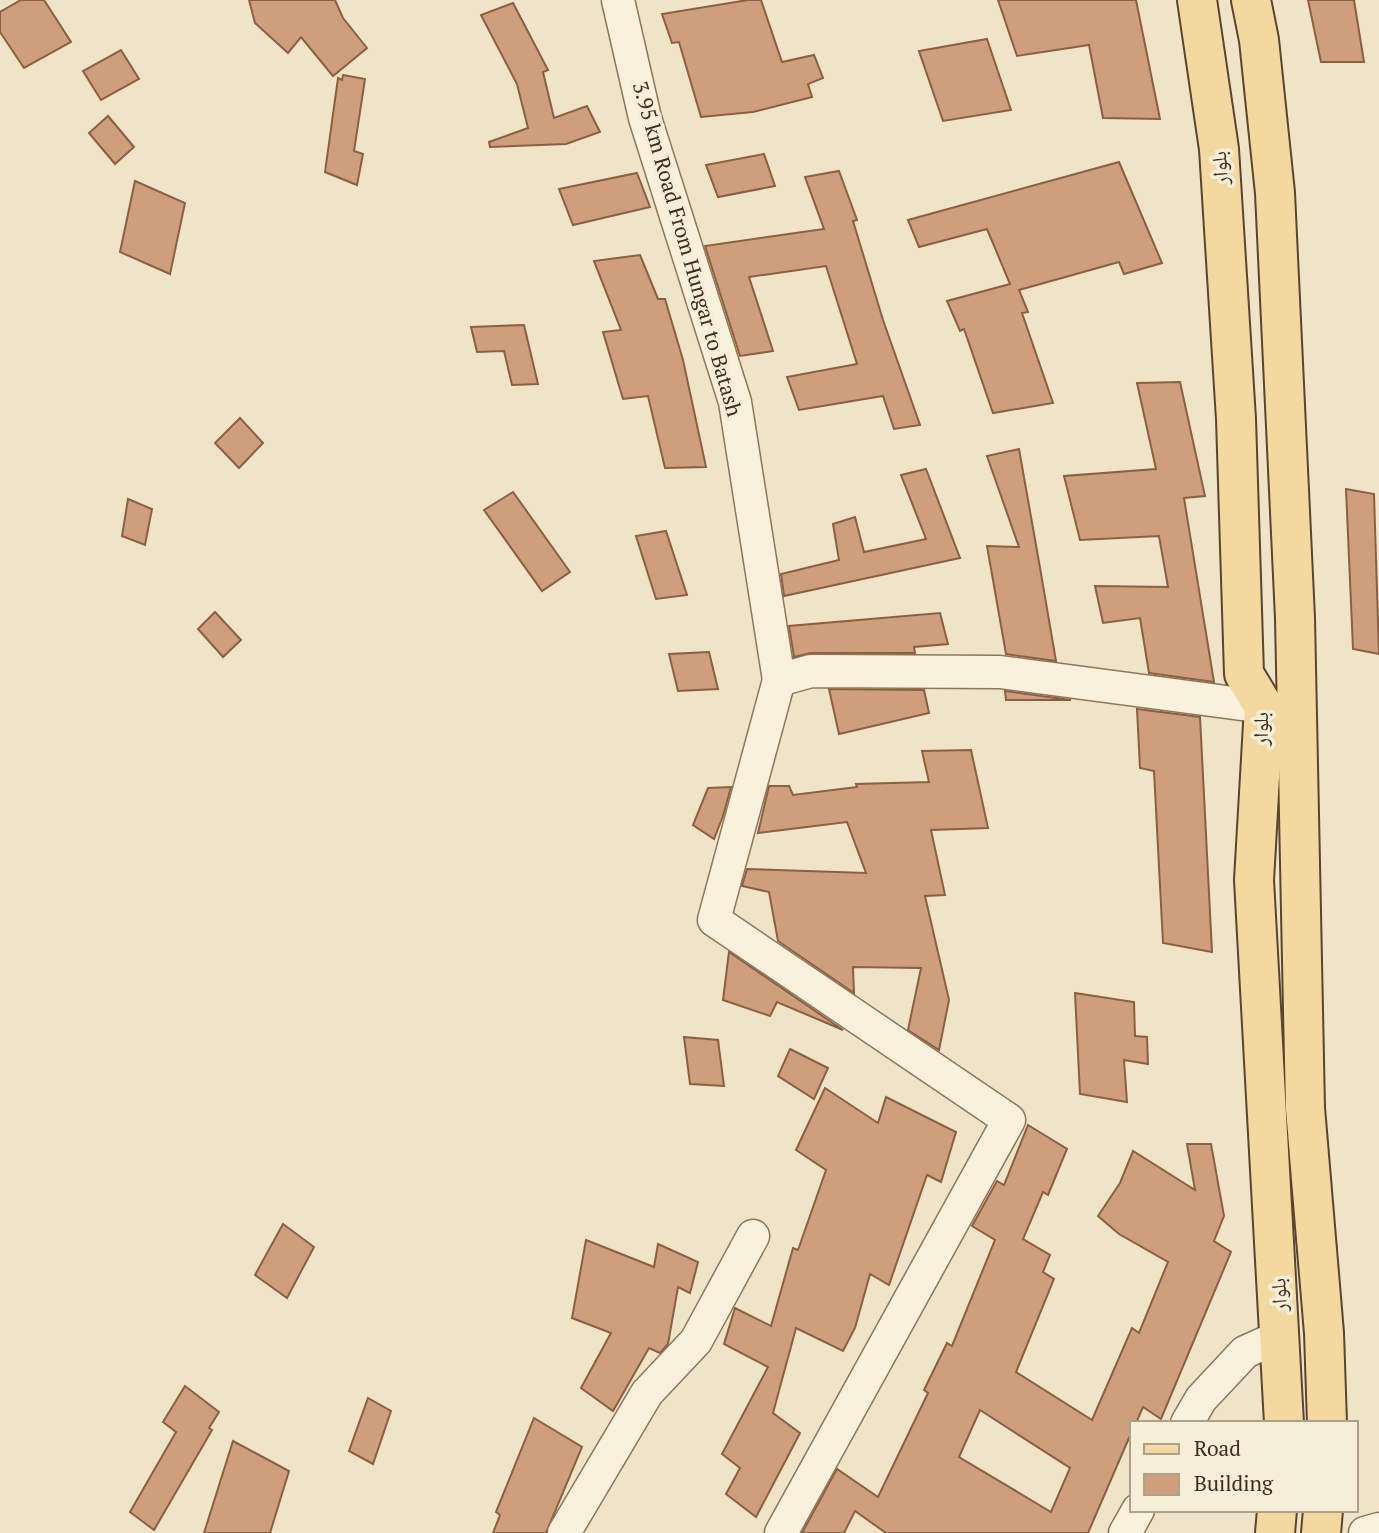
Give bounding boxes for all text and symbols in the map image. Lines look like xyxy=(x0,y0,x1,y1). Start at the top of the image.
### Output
street label: 3.95 km Road From Hungar to Batash xyxy=(627,78,749,420)
street label: بلوار xyxy=(1204,150,1234,187)
street label: بلوار xyxy=(1246,712,1274,747)
street label: بلوار xyxy=(1263,1277,1293,1314)
legend xyxy=(1130,1421,1358,1512)
text: Road xyxy=(1194,1434,1241,1462)
text: Building xyxy=(1194,1469,1274,1497)

